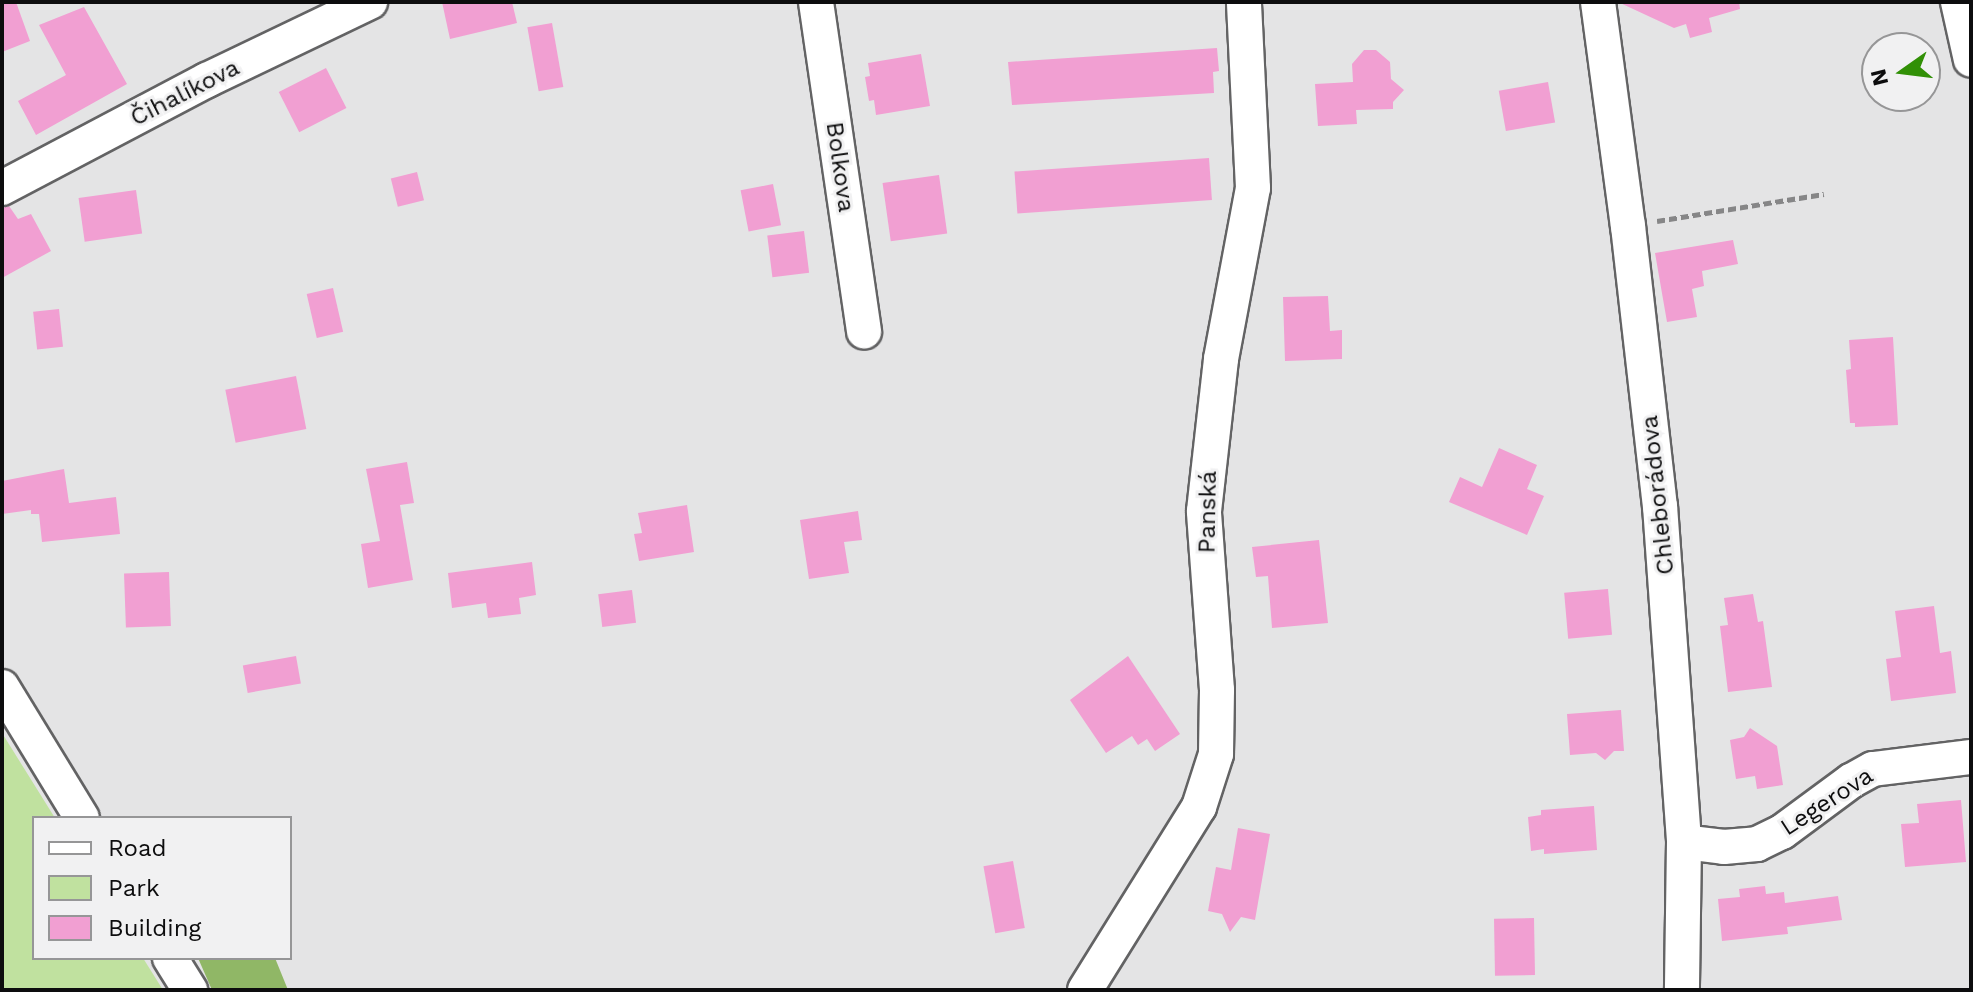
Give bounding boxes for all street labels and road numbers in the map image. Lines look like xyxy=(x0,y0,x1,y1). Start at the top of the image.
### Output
street label: Čihalíkova xyxy=(126,53,244,133)
street label: Bolkova xyxy=(819,120,861,214)
street label: Chleborádova xyxy=(1635,414,1681,576)
street label: Panská xyxy=(1193,470,1223,554)
street label: Legerova xyxy=(1776,762,1878,842)

